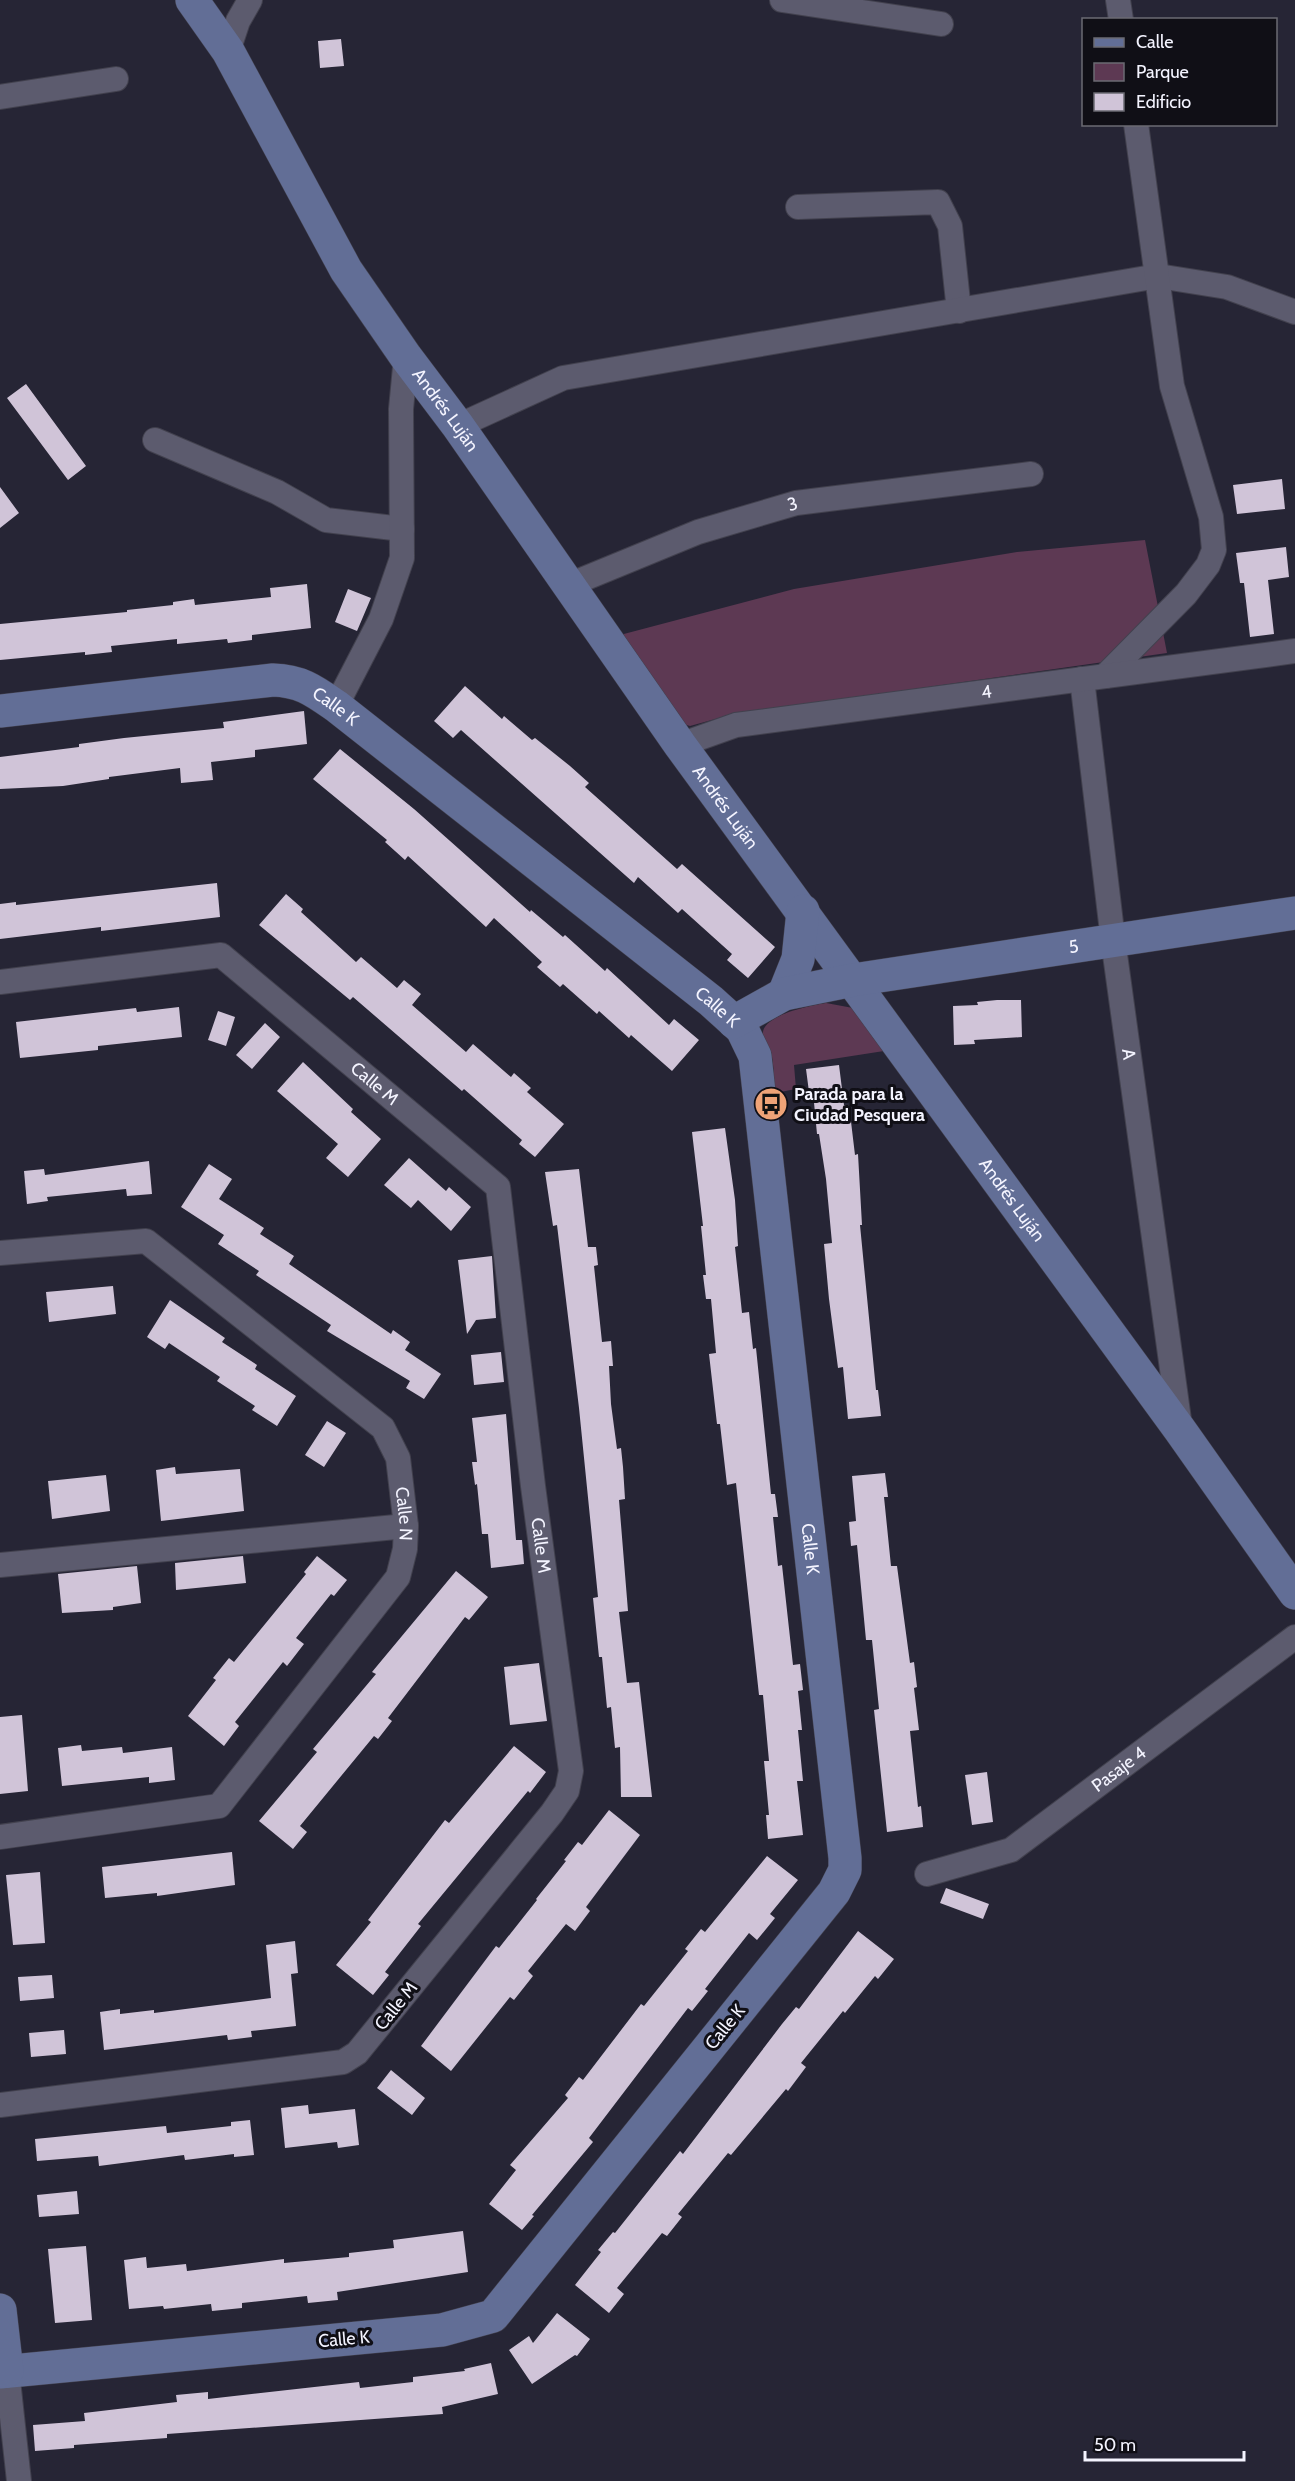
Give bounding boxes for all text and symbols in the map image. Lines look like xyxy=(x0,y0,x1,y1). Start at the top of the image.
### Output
legend xyxy=(1082,18,1277,126)
text: Calle xyxy=(1136,31,1173,53)
text: Parque xyxy=(1136,61,1189,83)
text: Edificio xyxy=(1136,91,1191,113)
street label: Andrés Luján xyxy=(407,364,484,456)
street label: 3 xyxy=(785,492,800,516)
street label: 4 xyxy=(980,680,993,703)
street label: Calle K xyxy=(308,682,364,731)
street label: Andrés Luján xyxy=(688,761,763,853)
street label: 5 xyxy=(1067,935,1080,958)
street label: Calle K xyxy=(691,982,745,1033)
street label: A xyxy=(1117,1047,1140,1061)
street label: Calle M xyxy=(346,1057,403,1110)
place label: Parada para la Ciudad Pesquera xyxy=(794,1083,925,1126)
bus stop icon: Parada para la Ciudad Pesquera xyxy=(753,1086,789,1122)
street label: Andrés Luján xyxy=(974,1154,1050,1246)
street label: Calle N xyxy=(390,1486,417,1541)
street label: Calle M xyxy=(526,1516,556,1575)
street label: Calle K xyxy=(796,1522,824,1577)
street label: Pasaje 4 xyxy=(1087,1742,1150,1797)
street label: Calle M xyxy=(370,1977,422,2035)
street label: Calle K xyxy=(700,1999,750,2054)
street label: Calle K xyxy=(317,2326,371,2352)
scale bar xyxy=(1085,2424,1244,2462)
text: 50 m xyxy=(1094,2434,1136,2456)

